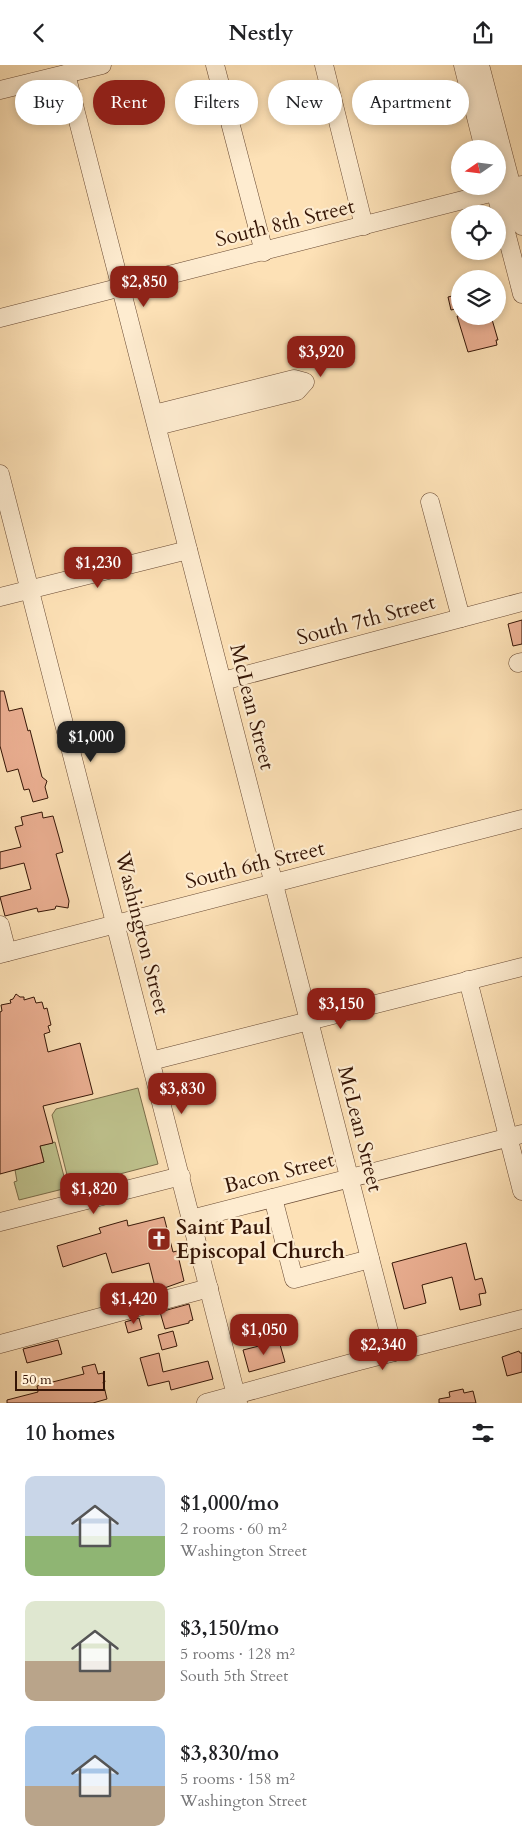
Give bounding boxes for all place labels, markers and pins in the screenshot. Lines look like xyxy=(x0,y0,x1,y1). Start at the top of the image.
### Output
pin: $2,850 xyxy=(103,265,185,308)
pin: $3,920 xyxy=(280,335,362,378)
pin: $1,230 xyxy=(57,547,139,589)
pin: $1,000 xyxy=(50,721,132,763)
pin: $3,150 xyxy=(300,987,382,1030)
pin: $3,830 xyxy=(141,1073,223,1115)
pin: $1,820 xyxy=(53,1173,135,1215)
place label: Saint Paul Episcopal Church xyxy=(176,1213,345,1266)
church icon: Saint Paul Episcopal Church xyxy=(146,1226,172,1252)
pin: $1,420 xyxy=(93,1283,175,1325)
pin: $1,050 xyxy=(223,1313,305,1356)
pin: $2,340 xyxy=(342,1329,424,1371)

